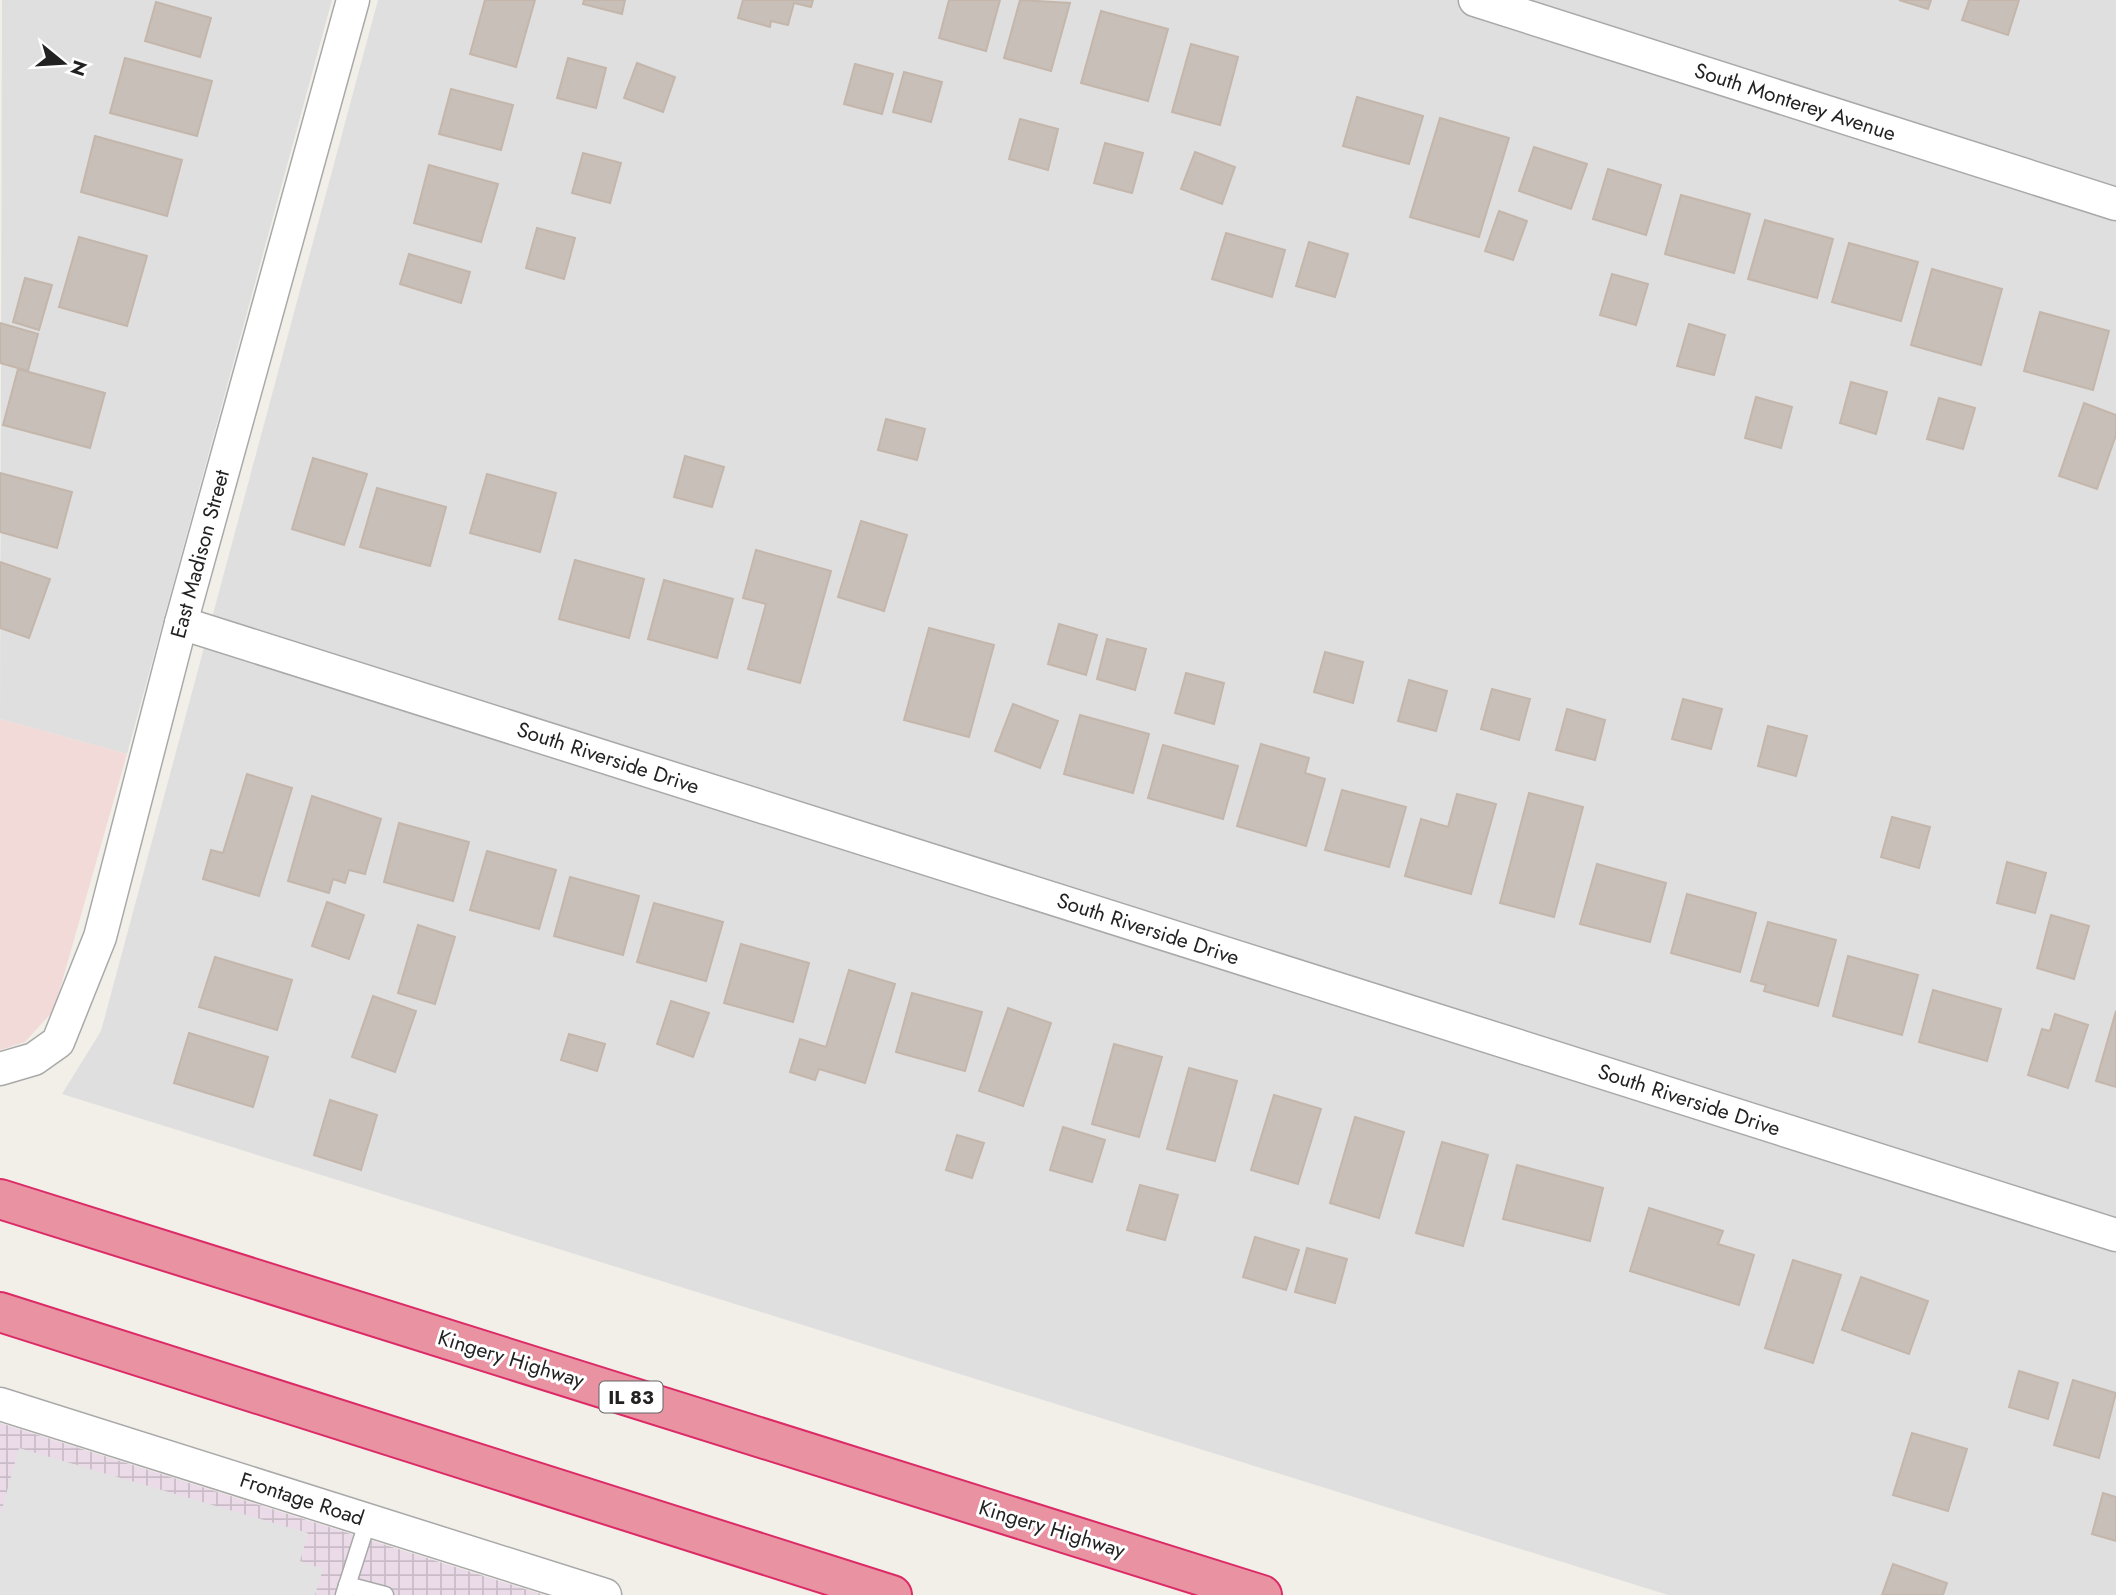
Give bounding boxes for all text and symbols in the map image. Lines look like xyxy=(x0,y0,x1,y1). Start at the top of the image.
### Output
north arrow xyxy=(28,28,98,98)
street label: South Monterey Avenue xyxy=(1690,55,1900,149)
text: N xyxy=(64,57,94,79)
street label: East Madison Street xyxy=(163,466,237,642)
street label: South Riverside Drive xyxy=(513,714,703,802)
street label: South Riverside Drive xyxy=(1053,885,1243,973)
street label: South Riverside Drive xyxy=(1594,1056,1784,1144)
street label: Kingery Highway xyxy=(434,1323,588,1396)
road number: IL 83 xyxy=(600,1382,662,1413)
street label: Frontage Road xyxy=(236,1465,368,1533)
street label: Kingery Highway xyxy=(975,1493,1129,1566)

